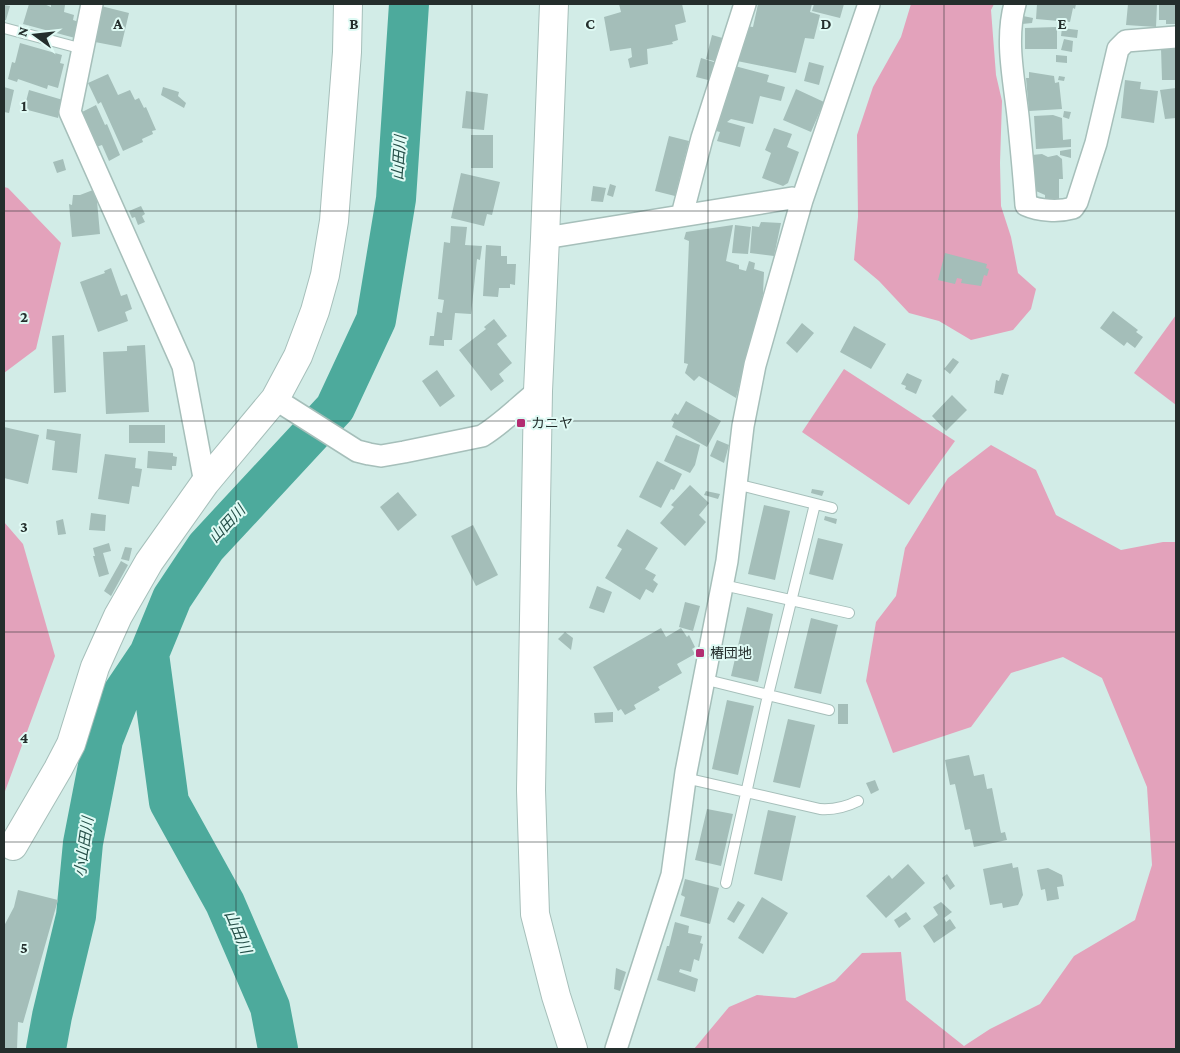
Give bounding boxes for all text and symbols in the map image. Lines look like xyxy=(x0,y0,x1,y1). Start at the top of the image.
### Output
north arrow xyxy=(10,10,60,60)
text: A xyxy=(112,15,123,32)
text: B xyxy=(349,15,359,32)
text: C xyxy=(585,15,595,32)
text: D xyxy=(820,15,832,32)
text: E xyxy=(1057,15,1067,32)
text: N xyxy=(13,25,32,38)
text: 1 xyxy=(21,97,27,114)
water label: 山田川 xyxy=(389,133,409,181)
text: 2 xyxy=(20,308,28,325)
place label: カニヤ xyxy=(531,415,573,431)
marker: カニヤ xyxy=(515,417,527,429)
water label: 山田川 xyxy=(206,501,250,546)
text: 3 xyxy=(20,518,28,535)
place label: 椿団地 xyxy=(710,645,752,661)
marker: 椿団地 xyxy=(694,647,706,659)
text: 4 xyxy=(20,729,29,746)
water label: 小山田川 xyxy=(72,814,96,878)
water label: 山田川 xyxy=(222,908,255,958)
text: 5 xyxy=(20,939,28,956)

